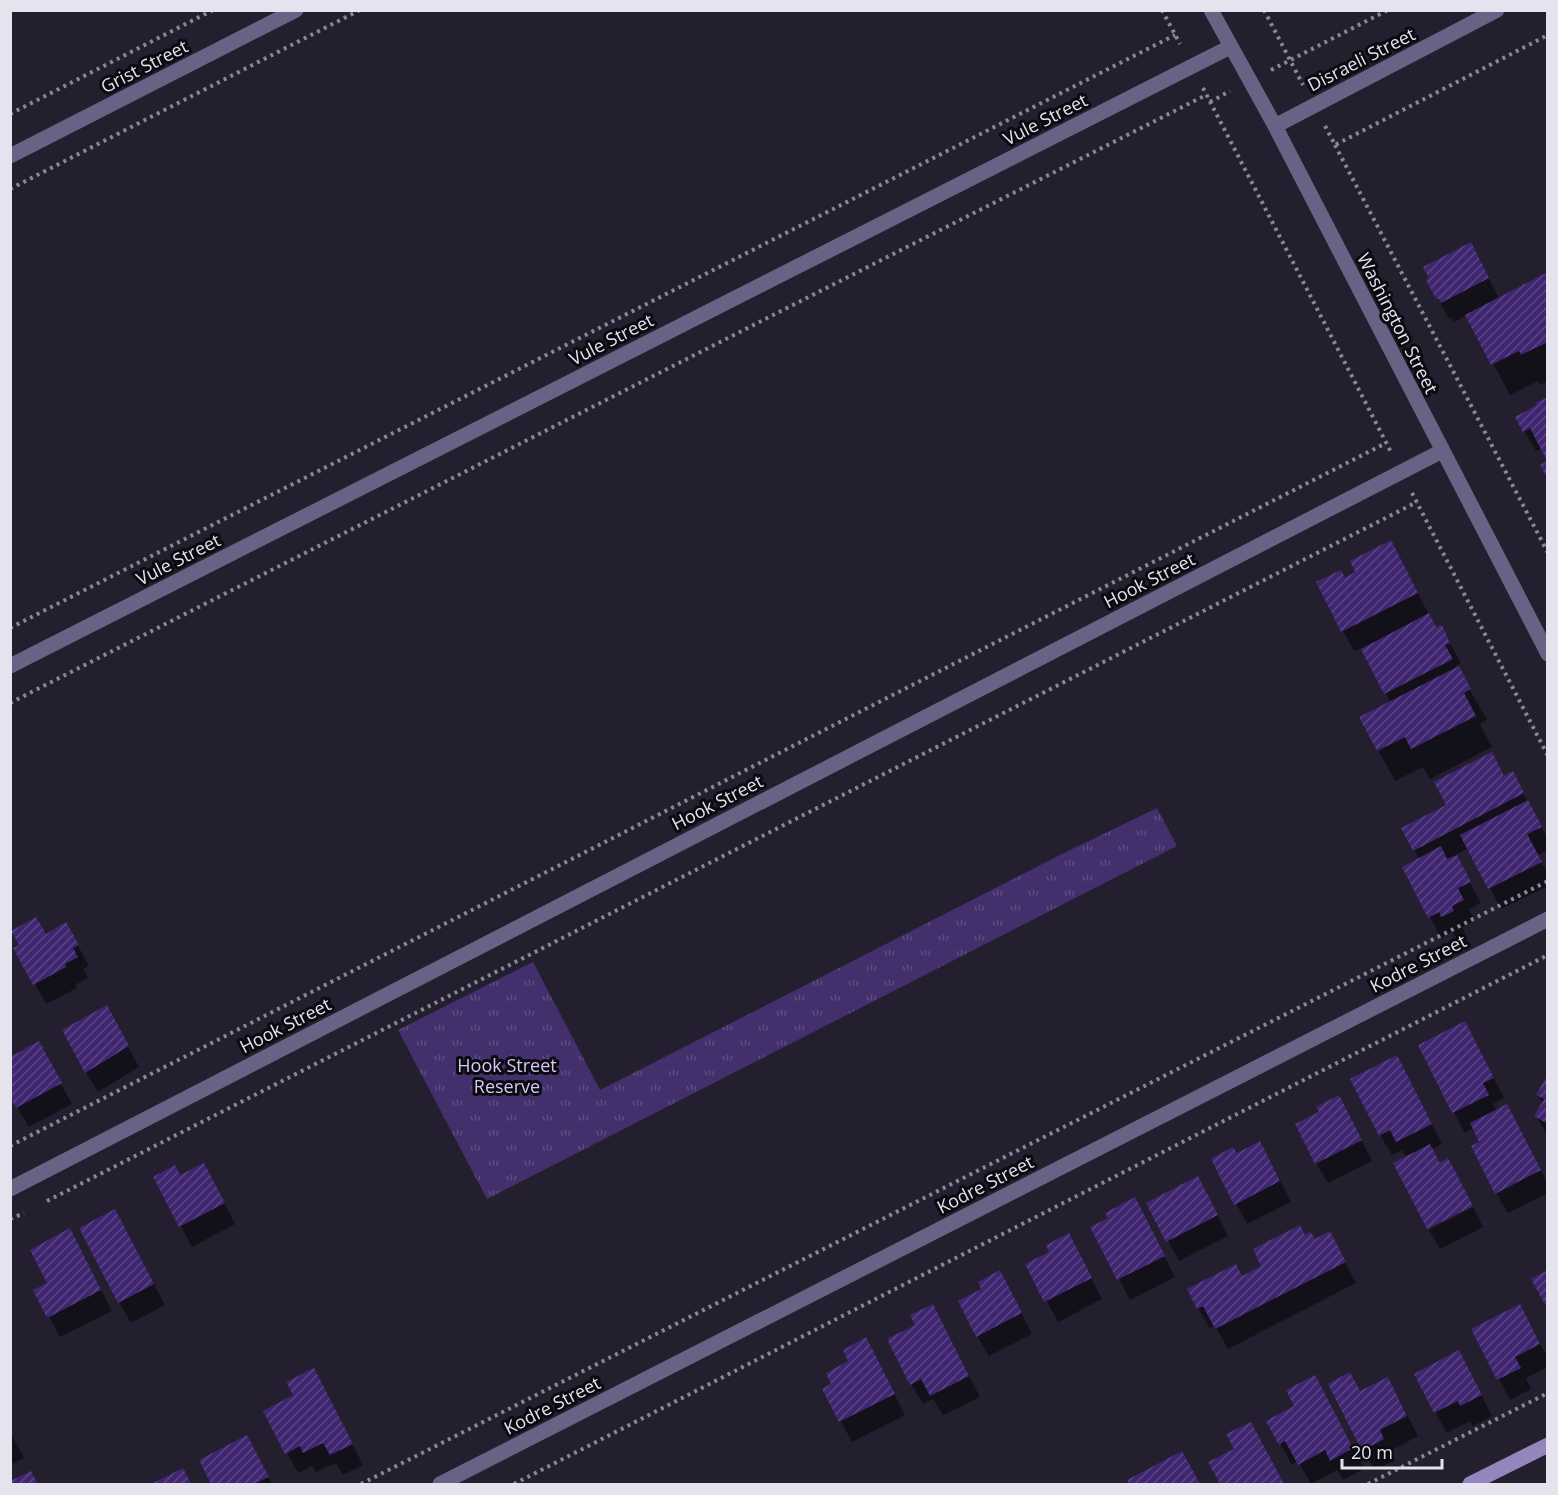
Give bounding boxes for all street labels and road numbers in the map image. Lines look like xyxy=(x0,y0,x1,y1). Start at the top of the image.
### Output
street label: Disraeli Street xyxy=(1303,22,1419,96)
street label: Grist Street xyxy=(96,34,192,98)
street label: Vule Street xyxy=(999,88,1091,150)
street label: Washington Street xyxy=(1352,249,1444,397)
street label: Vule Street xyxy=(565,308,657,370)
street label: Vule Street xyxy=(132,528,224,590)
street label: Hook Street xyxy=(1099,547,1199,613)
street label: Hook Street xyxy=(667,769,767,835)
street label: Kodre Street xyxy=(1366,928,1470,998)
street label: Hook Street xyxy=(235,992,335,1058)
street label: Kodre Street xyxy=(933,1149,1037,1219)
street label: Kodre Street xyxy=(500,1370,604,1440)

